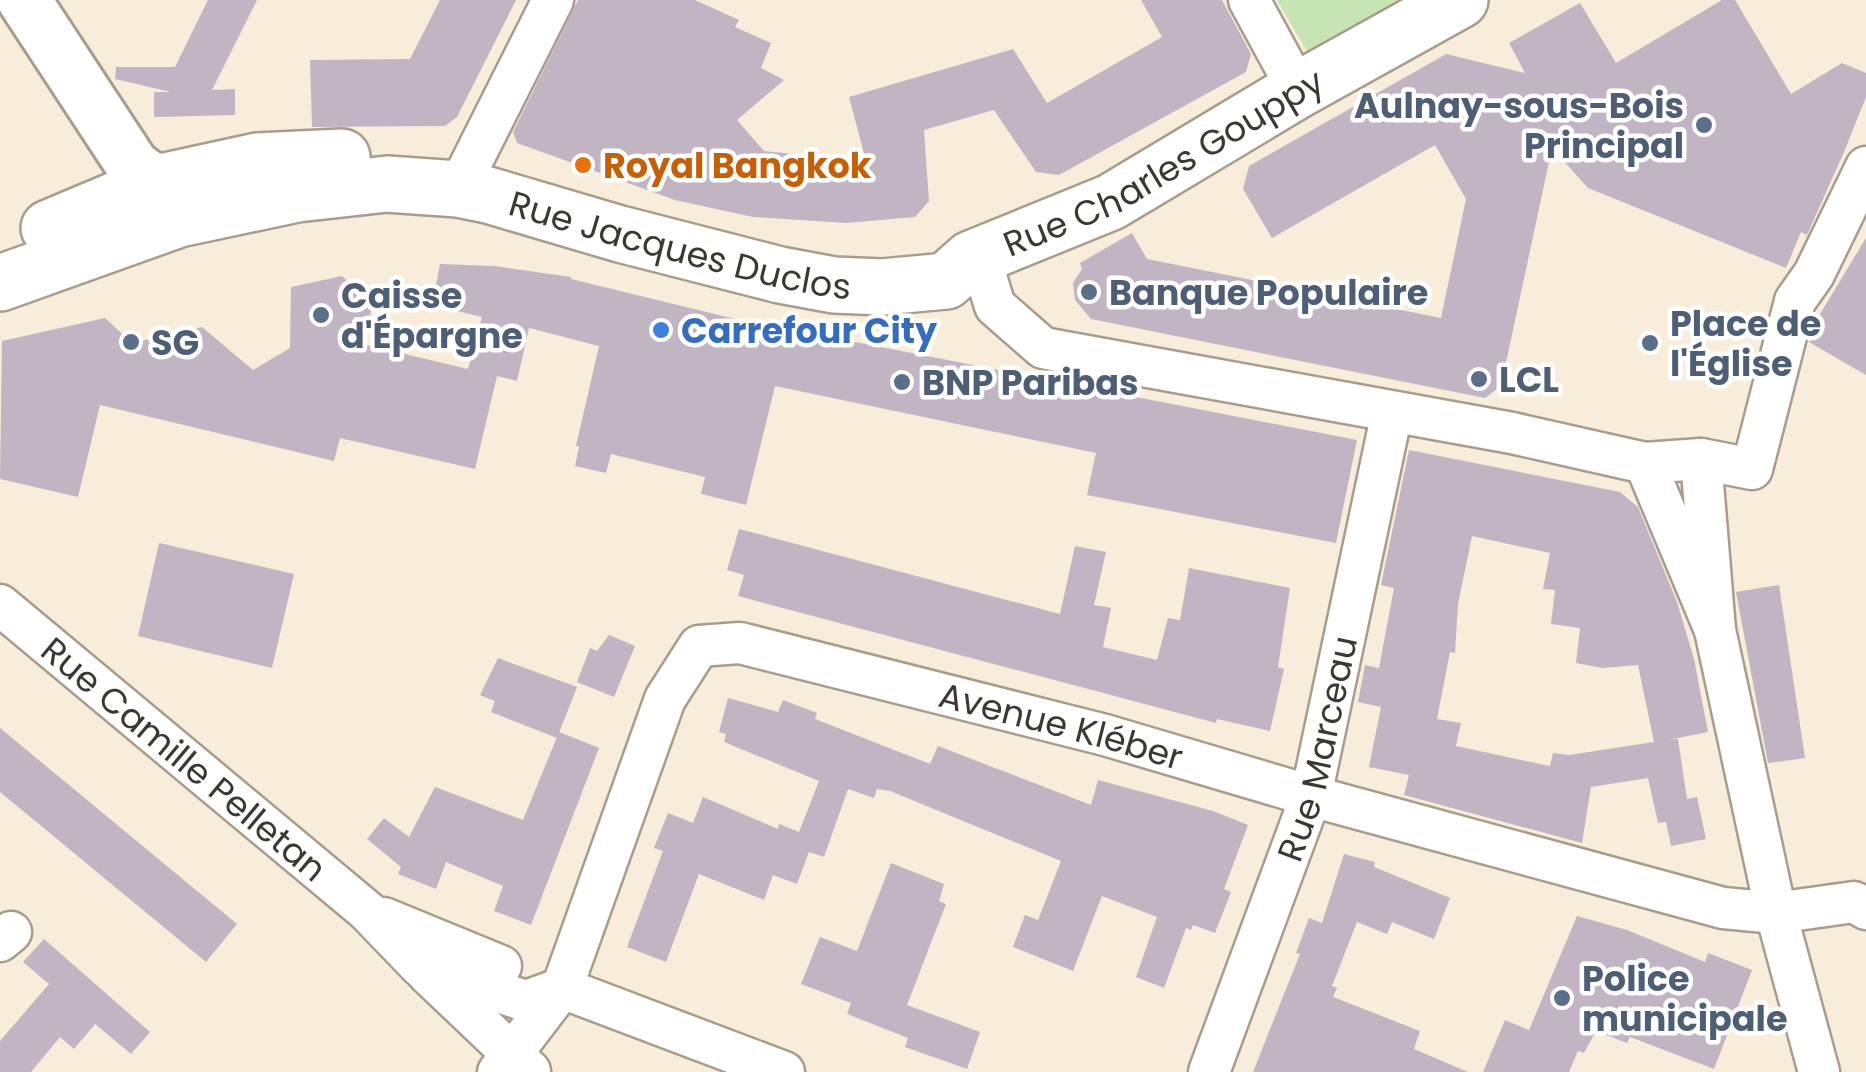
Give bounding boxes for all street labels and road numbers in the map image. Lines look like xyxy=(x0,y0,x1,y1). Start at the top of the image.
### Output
street label: Rue Charles Gouppy xyxy=(996,56,1332,268)
street label: Rue Jacques Duclos xyxy=(503,178,852,310)
street label: Rue Camille Pelletan xyxy=(31,625,338,892)
street label: Rue Marceau xyxy=(1265,631,1369,868)
street label: Avenue Kléber xyxy=(934,670,1189,781)

